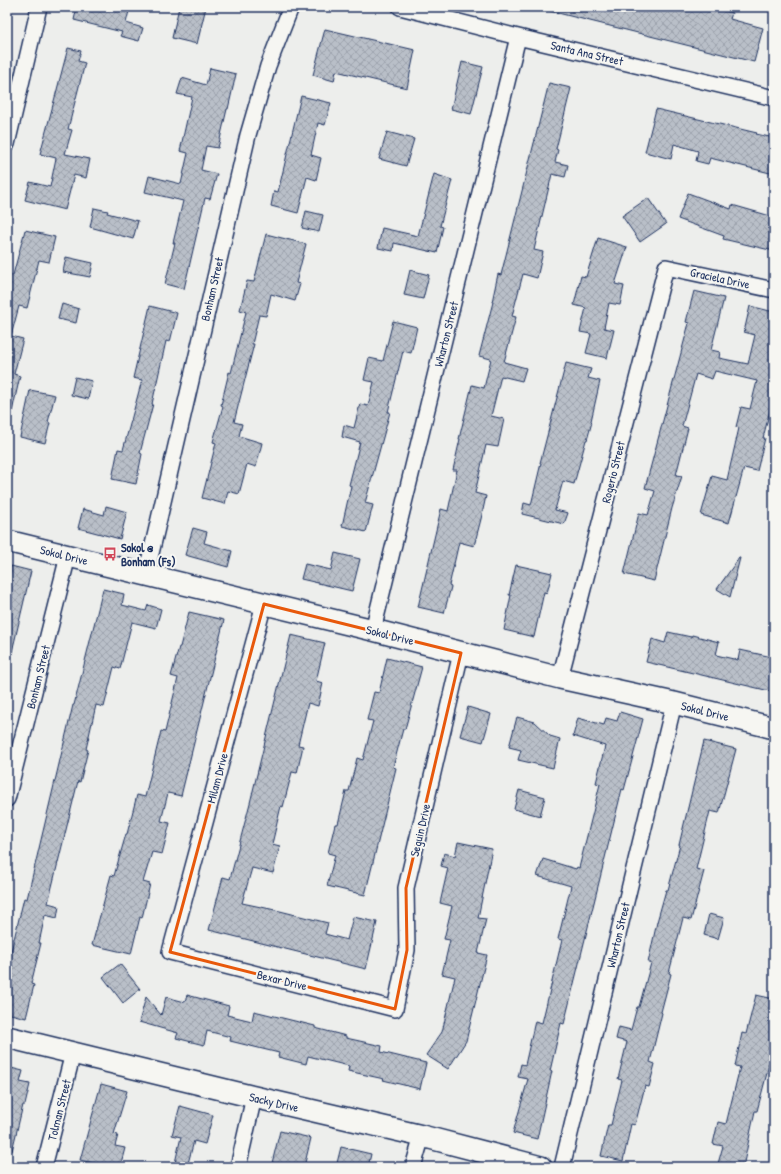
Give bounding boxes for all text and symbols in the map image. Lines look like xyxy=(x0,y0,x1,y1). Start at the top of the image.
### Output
street label: Santa Ana Street xyxy=(549,36,626,70)
street label: Bonham Street xyxy=(196,255,228,323)
street label: Graciela Drive xyxy=(689,263,752,293)
street label: Wharton Street xyxy=(430,299,463,368)
street label: Rogerio Street xyxy=(597,438,629,505)
place label: Sokol @ Bonham (Fs) xyxy=(121,539,176,570)
street label: Sokol Drive xyxy=(38,541,90,569)
bus stop icon: Sokol @ Bonham (Fs) xyxy=(102,546,118,562)
street label: Sokol Drive xyxy=(364,621,416,649)
street label: Bonham Street xyxy=(22,643,54,711)
street label: Sokol Drive xyxy=(679,697,731,725)
street label: Milam Drive xyxy=(202,751,232,805)
street label: Seguin Drive xyxy=(406,802,434,858)
street label: Wharton Street xyxy=(602,900,634,969)
street label: Bexar Drive xyxy=(255,966,309,994)
street label: Tolman Street xyxy=(43,1077,75,1142)
street label: Sacky Drive xyxy=(248,1088,301,1116)

